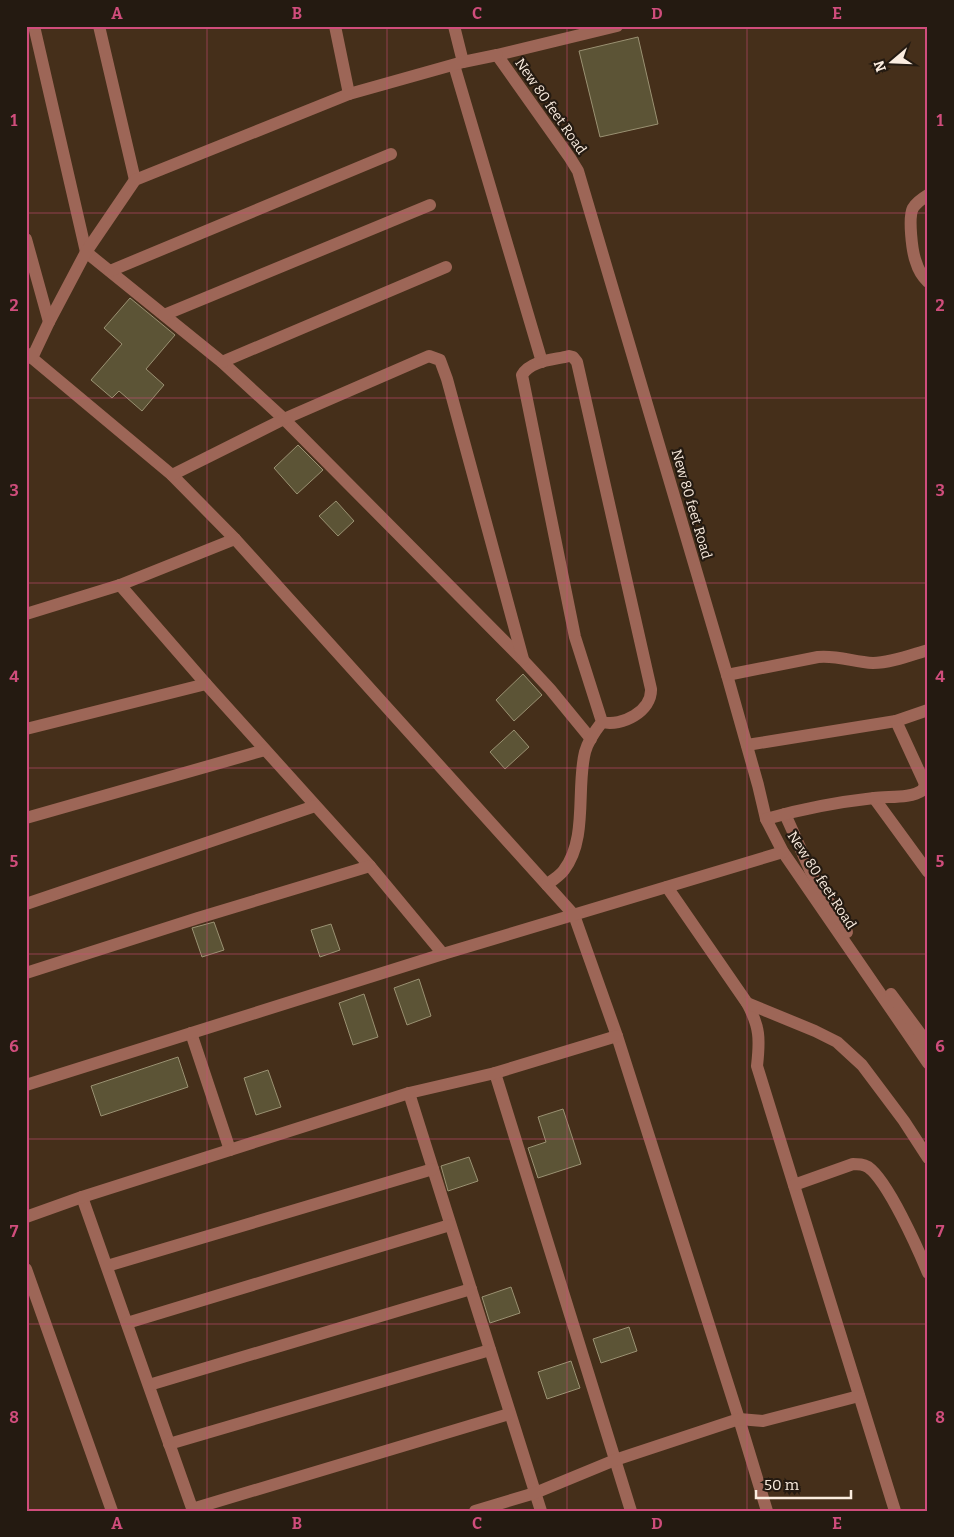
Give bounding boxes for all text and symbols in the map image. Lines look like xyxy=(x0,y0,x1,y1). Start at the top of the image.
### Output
text: A xyxy=(111,4,123,23)
text: B xyxy=(292,4,302,23)
text: C xyxy=(472,4,482,23)
text: D xyxy=(651,4,663,23)
text: E xyxy=(832,4,842,23)
north arrow xyxy=(866,38,916,88)
street label: New 80 feet Road xyxy=(511,55,590,158)
text: N xyxy=(870,58,890,74)
text: 1 xyxy=(11,111,18,130)
text: 1 xyxy=(937,111,944,130)
text: 2 xyxy=(9,296,19,315)
text: 2 xyxy=(935,296,945,315)
street label: New 80 feet Road xyxy=(668,447,715,561)
text: 3 xyxy=(9,481,19,500)
text: 3 xyxy=(935,481,945,500)
text: 4 xyxy=(9,667,19,686)
text: 4 xyxy=(935,667,945,686)
street label: New 80 feet Road xyxy=(784,828,860,932)
text: 5 xyxy=(10,852,19,871)
text: 5 xyxy=(936,852,945,871)
text: 6 xyxy=(9,1037,19,1056)
text: 6 xyxy=(935,1037,945,1056)
text: 7 xyxy=(10,1222,19,1241)
text: 7 xyxy=(936,1222,945,1241)
text: 8 xyxy=(9,1408,19,1427)
text: 8 xyxy=(935,1408,945,1427)
scale bar xyxy=(756,1467,852,1499)
text: 50 m xyxy=(764,1476,800,1494)
text: A xyxy=(111,1514,123,1533)
text: B xyxy=(292,1514,302,1533)
text: C xyxy=(472,1514,482,1533)
text: D xyxy=(651,1514,663,1533)
text: E xyxy=(832,1514,842,1533)

